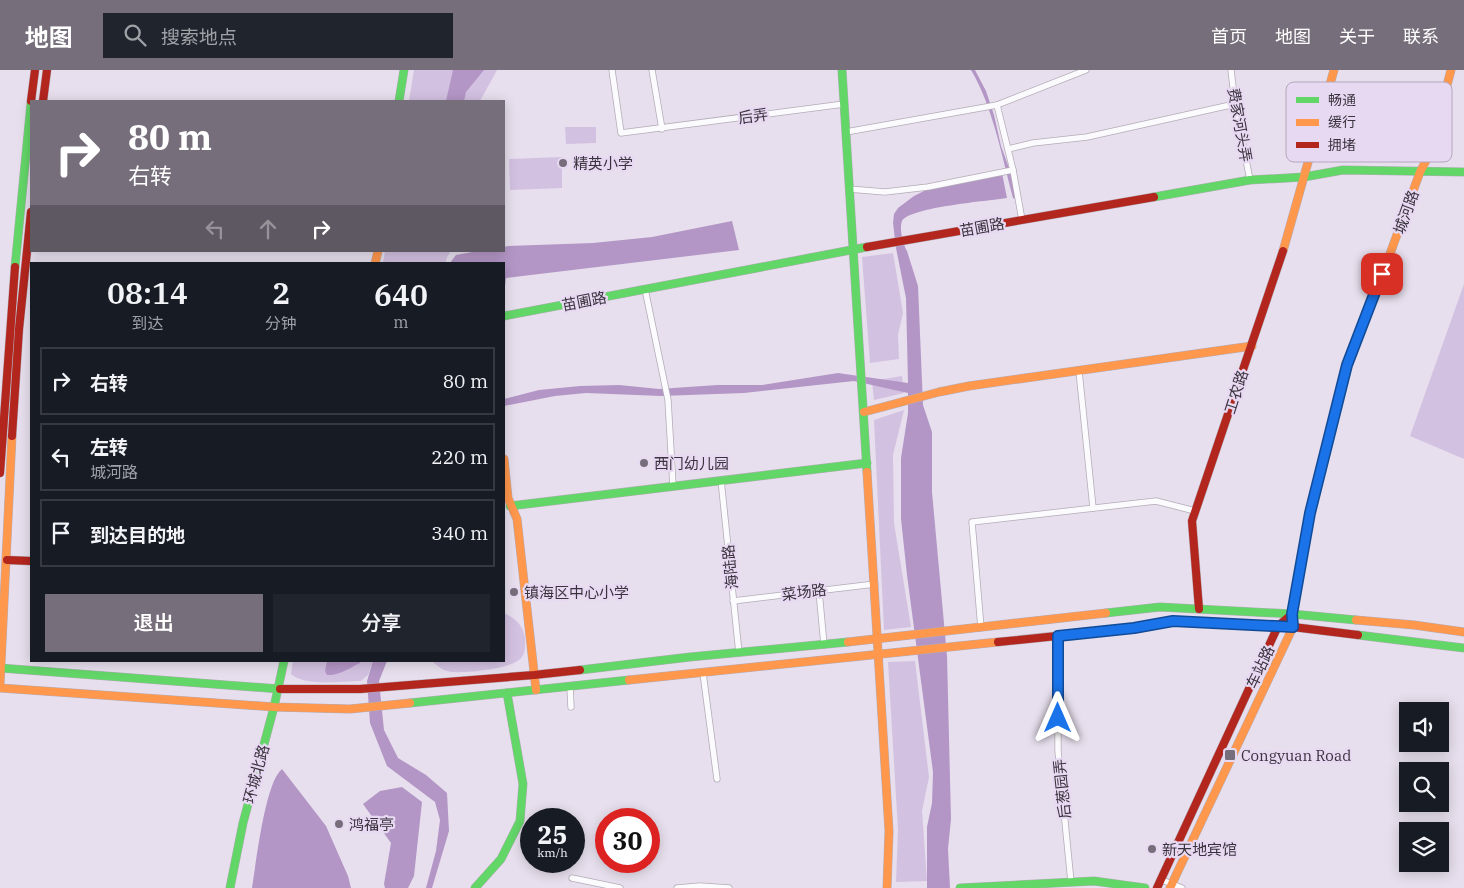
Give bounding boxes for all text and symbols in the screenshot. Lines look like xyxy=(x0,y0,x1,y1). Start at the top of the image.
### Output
search box xyxy=(103,13,453,58)
text: 地图 xyxy=(25,21,73,53)
icon: search xyxy=(121,21,149,49)
text: 搜索地点 xyxy=(161,25,237,49)
text: 首页 xyxy=(1211,25,1247,48)
text: 地图 xyxy=(1275,25,1311,48)
text: 关于 xyxy=(1339,25,1375,48)
text: 联系 xyxy=(1403,25,1439,48)
legend xyxy=(1286,82,1452,162)
street label: 费家河头弄 xyxy=(1224,86,1256,164)
text: 畅通 xyxy=(1328,91,1356,109)
street label: 后弄 xyxy=(737,105,769,127)
text: 缓行 xyxy=(1328,113,1356,131)
text: 80 m xyxy=(128,114,212,160)
icon: right xyxy=(45,120,110,185)
text: 拥堵 xyxy=(1328,136,1356,154)
place label: 精英小学 xyxy=(573,154,633,173)
marker: 精英小学 xyxy=(557,157,569,169)
text: 右转 xyxy=(128,161,172,190)
street label: 城河路 xyxy=(1389,188,1423,236)
street label: 苗圃路 xyxy=(958,214,1006,240)
icon: left xyxy=(201,215,229,243)
icon: ahead xyxy=(254,215,282,243)
icon: right xyxy=(307,215,335,243)
pin xyxy=(1361,253,1403,295)
icon: arrive xyxy=(1368,260,1396,288)
text: 08:14 xyxy=(107,273,188,312)
text: 2 xyxy=(272,273,290,312)
text: 640 xyxy=(374,275,428,314)
street label: 苗圃路 xyxy=(560,287,608,315)
text: m xyxy=(393,312,409,332)
text: 到达 xyxy=(131,313,163,333)
text: 分钟 xyxy=(265,313,297,333)
icon: right xyxy=(47,367,75,395)
street label: 工农路 xyxy=(1220,368,1252,416)
text: 80 m xyxy=(443,369,488,393)
text: 右转 xyxy=(90,371,128,395)
text: 左转 xyxy=(90,435,128,459)
icon: left xyxy=(47,443,75,471)
text: 220 m xyxy=(431,445,488,469)
place label: 西门幼儿园 xyxy=(654,454,729,473)
marker: 西门幼儿园 xyxy=(638,457,650,469)
text: 城河路 xyxy=(90,462,138,482)
icon: arrive xyxy=(47,519,75,547)
text: 340 m xyxy=(431,521,488,545)
text: 到达目的地 xyxy=(90,523,185,547)
street label: 海陆路 xyxy=(718,544,742,590)
street label: 菜场路 xyxy=(781,580,827,604)
place label: 镇海区中心小学 xyxy=(524,583,629,602)
marker: 镇海区中心小学 xyxy=(508,586,520,598)
button: 退出 xyxy=(45,594,263,652)
button: 分享 xyxy=(273,594,490,652)
street label: 车站路 xyxy=(1242,643,1278,691)
position arrow xyxy=(1031,691,1083,743)
map controls xyxy=(1399,702,1449,872)
button: sound xyxy=(1399,702,1449,752)
street label: 环城北路 xyxy=(239,743,273,805)
place label: Congyuan Road xyxy=(1241,746,1351,765)
marker: Congyuan Road xyxy=(1223,748,1237,762)
street label: 后葱园弄 xyxy=(1049,758,1075,820)
button: search xyxy=(1399,762,1449,812)
speed limit sign: 30 xyxy=(595,808,660,873)
place label: 鸿福亭 xyxy=(349,815,394,834)
marker: 鸿福亭 xyxy=(333,818,345,830)
text: 25 xyxy=(537,818,568,851)
button: layers xyxy=(1399,822,1449,872)
place label: 新天地宾馆 xyxy=(1162,840,1237,859)
marker: 新天地宾馆 xyxy=(1146,843,1158,855)
text: km/h xyxy=(537,845,568,860)

